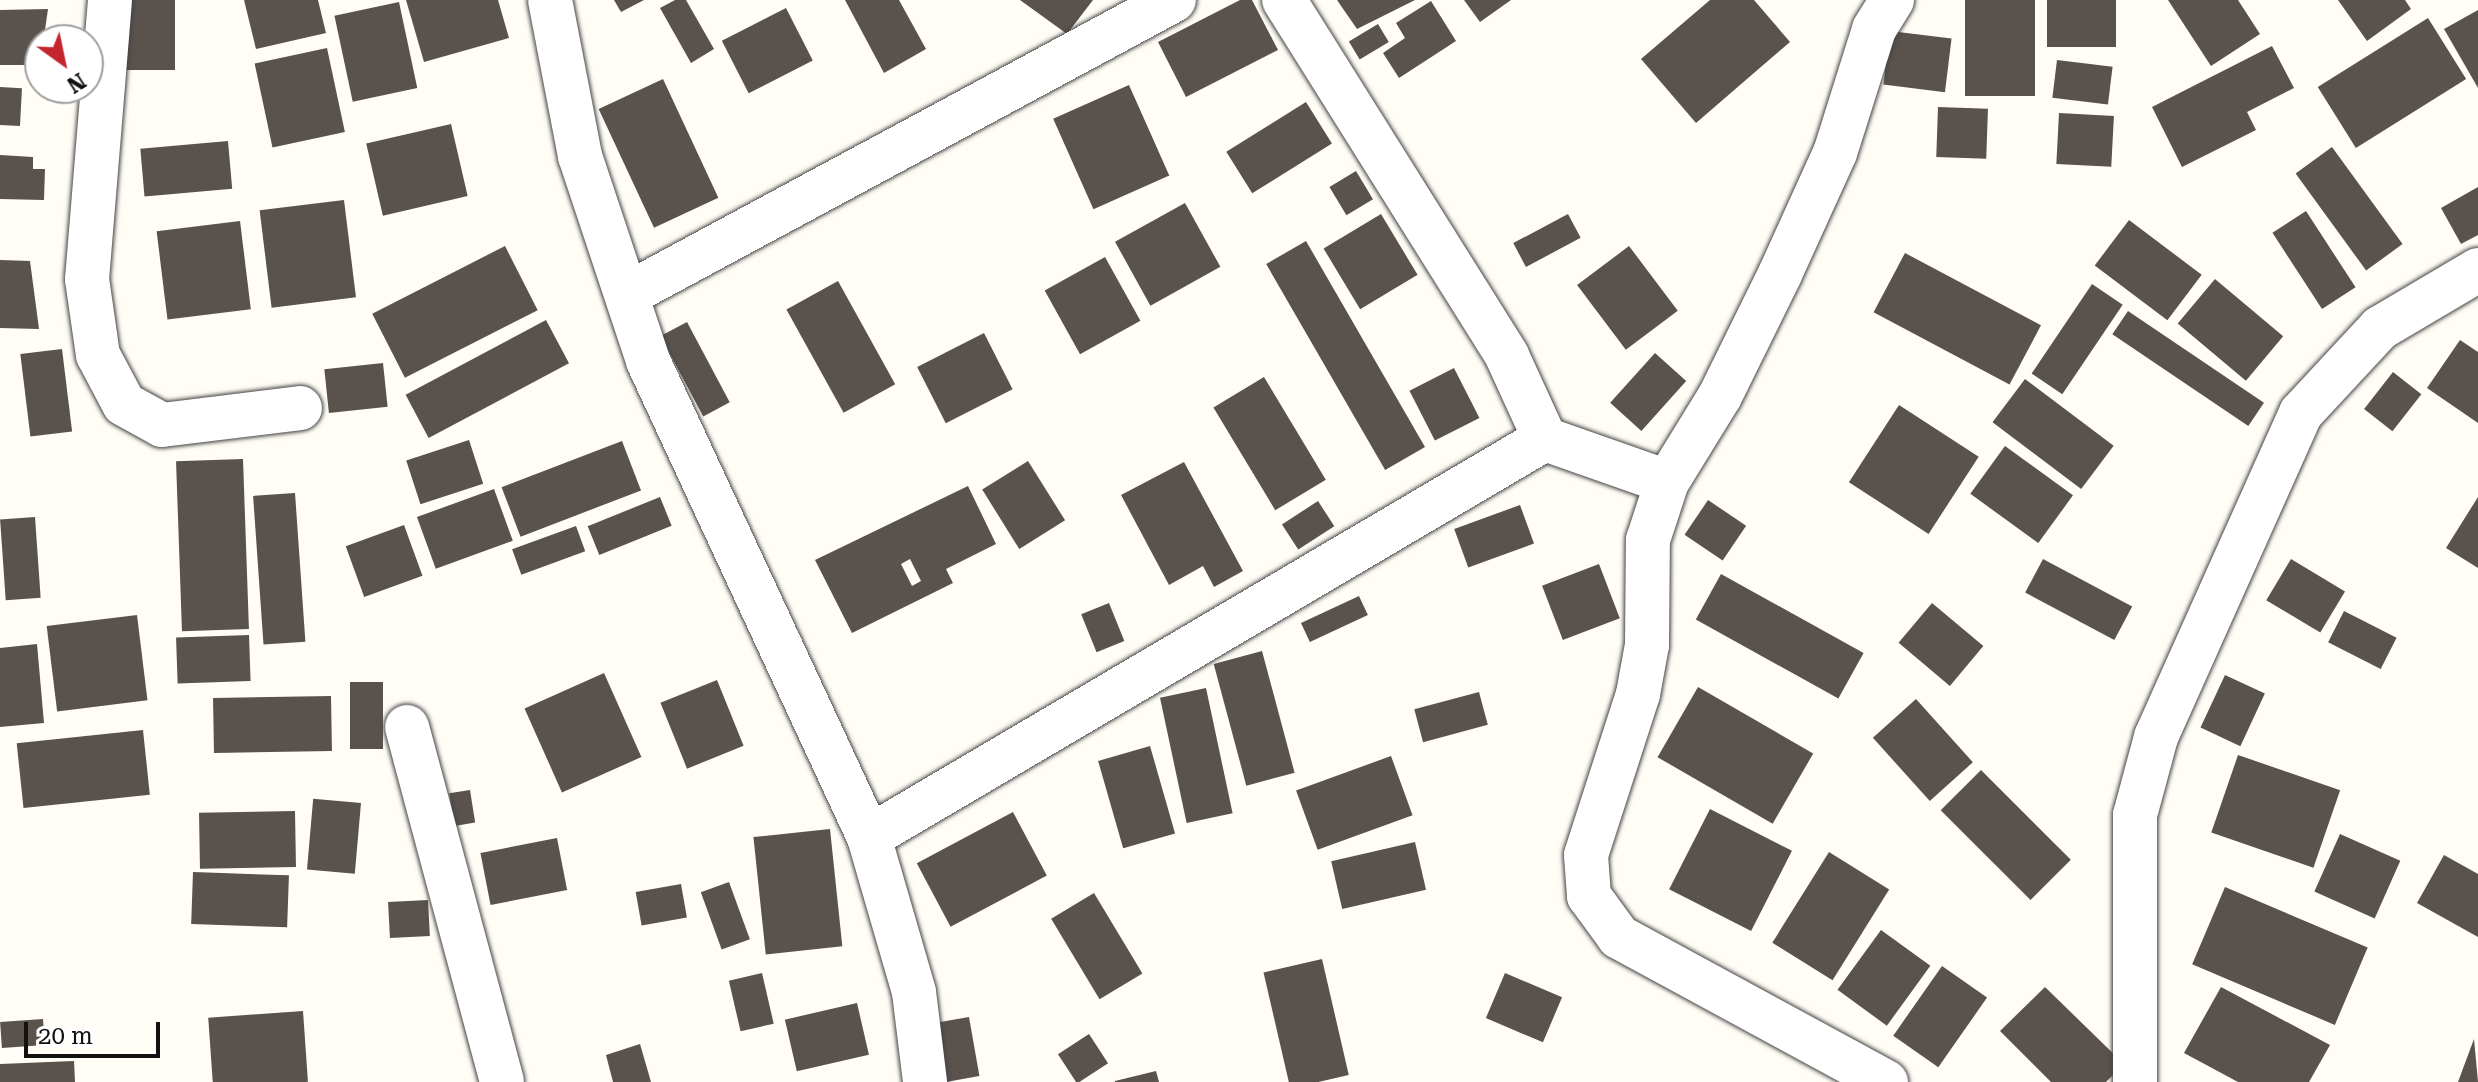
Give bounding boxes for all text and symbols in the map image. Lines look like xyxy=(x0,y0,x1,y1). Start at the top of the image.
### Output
north arrow xyxy=(24,24,104,104)
text: N xyxy=(62,68,90,98)
scale bar xyxy=(28,1006,164,1056)
text: 20 m xyxy=(38,1022,93,1050)

